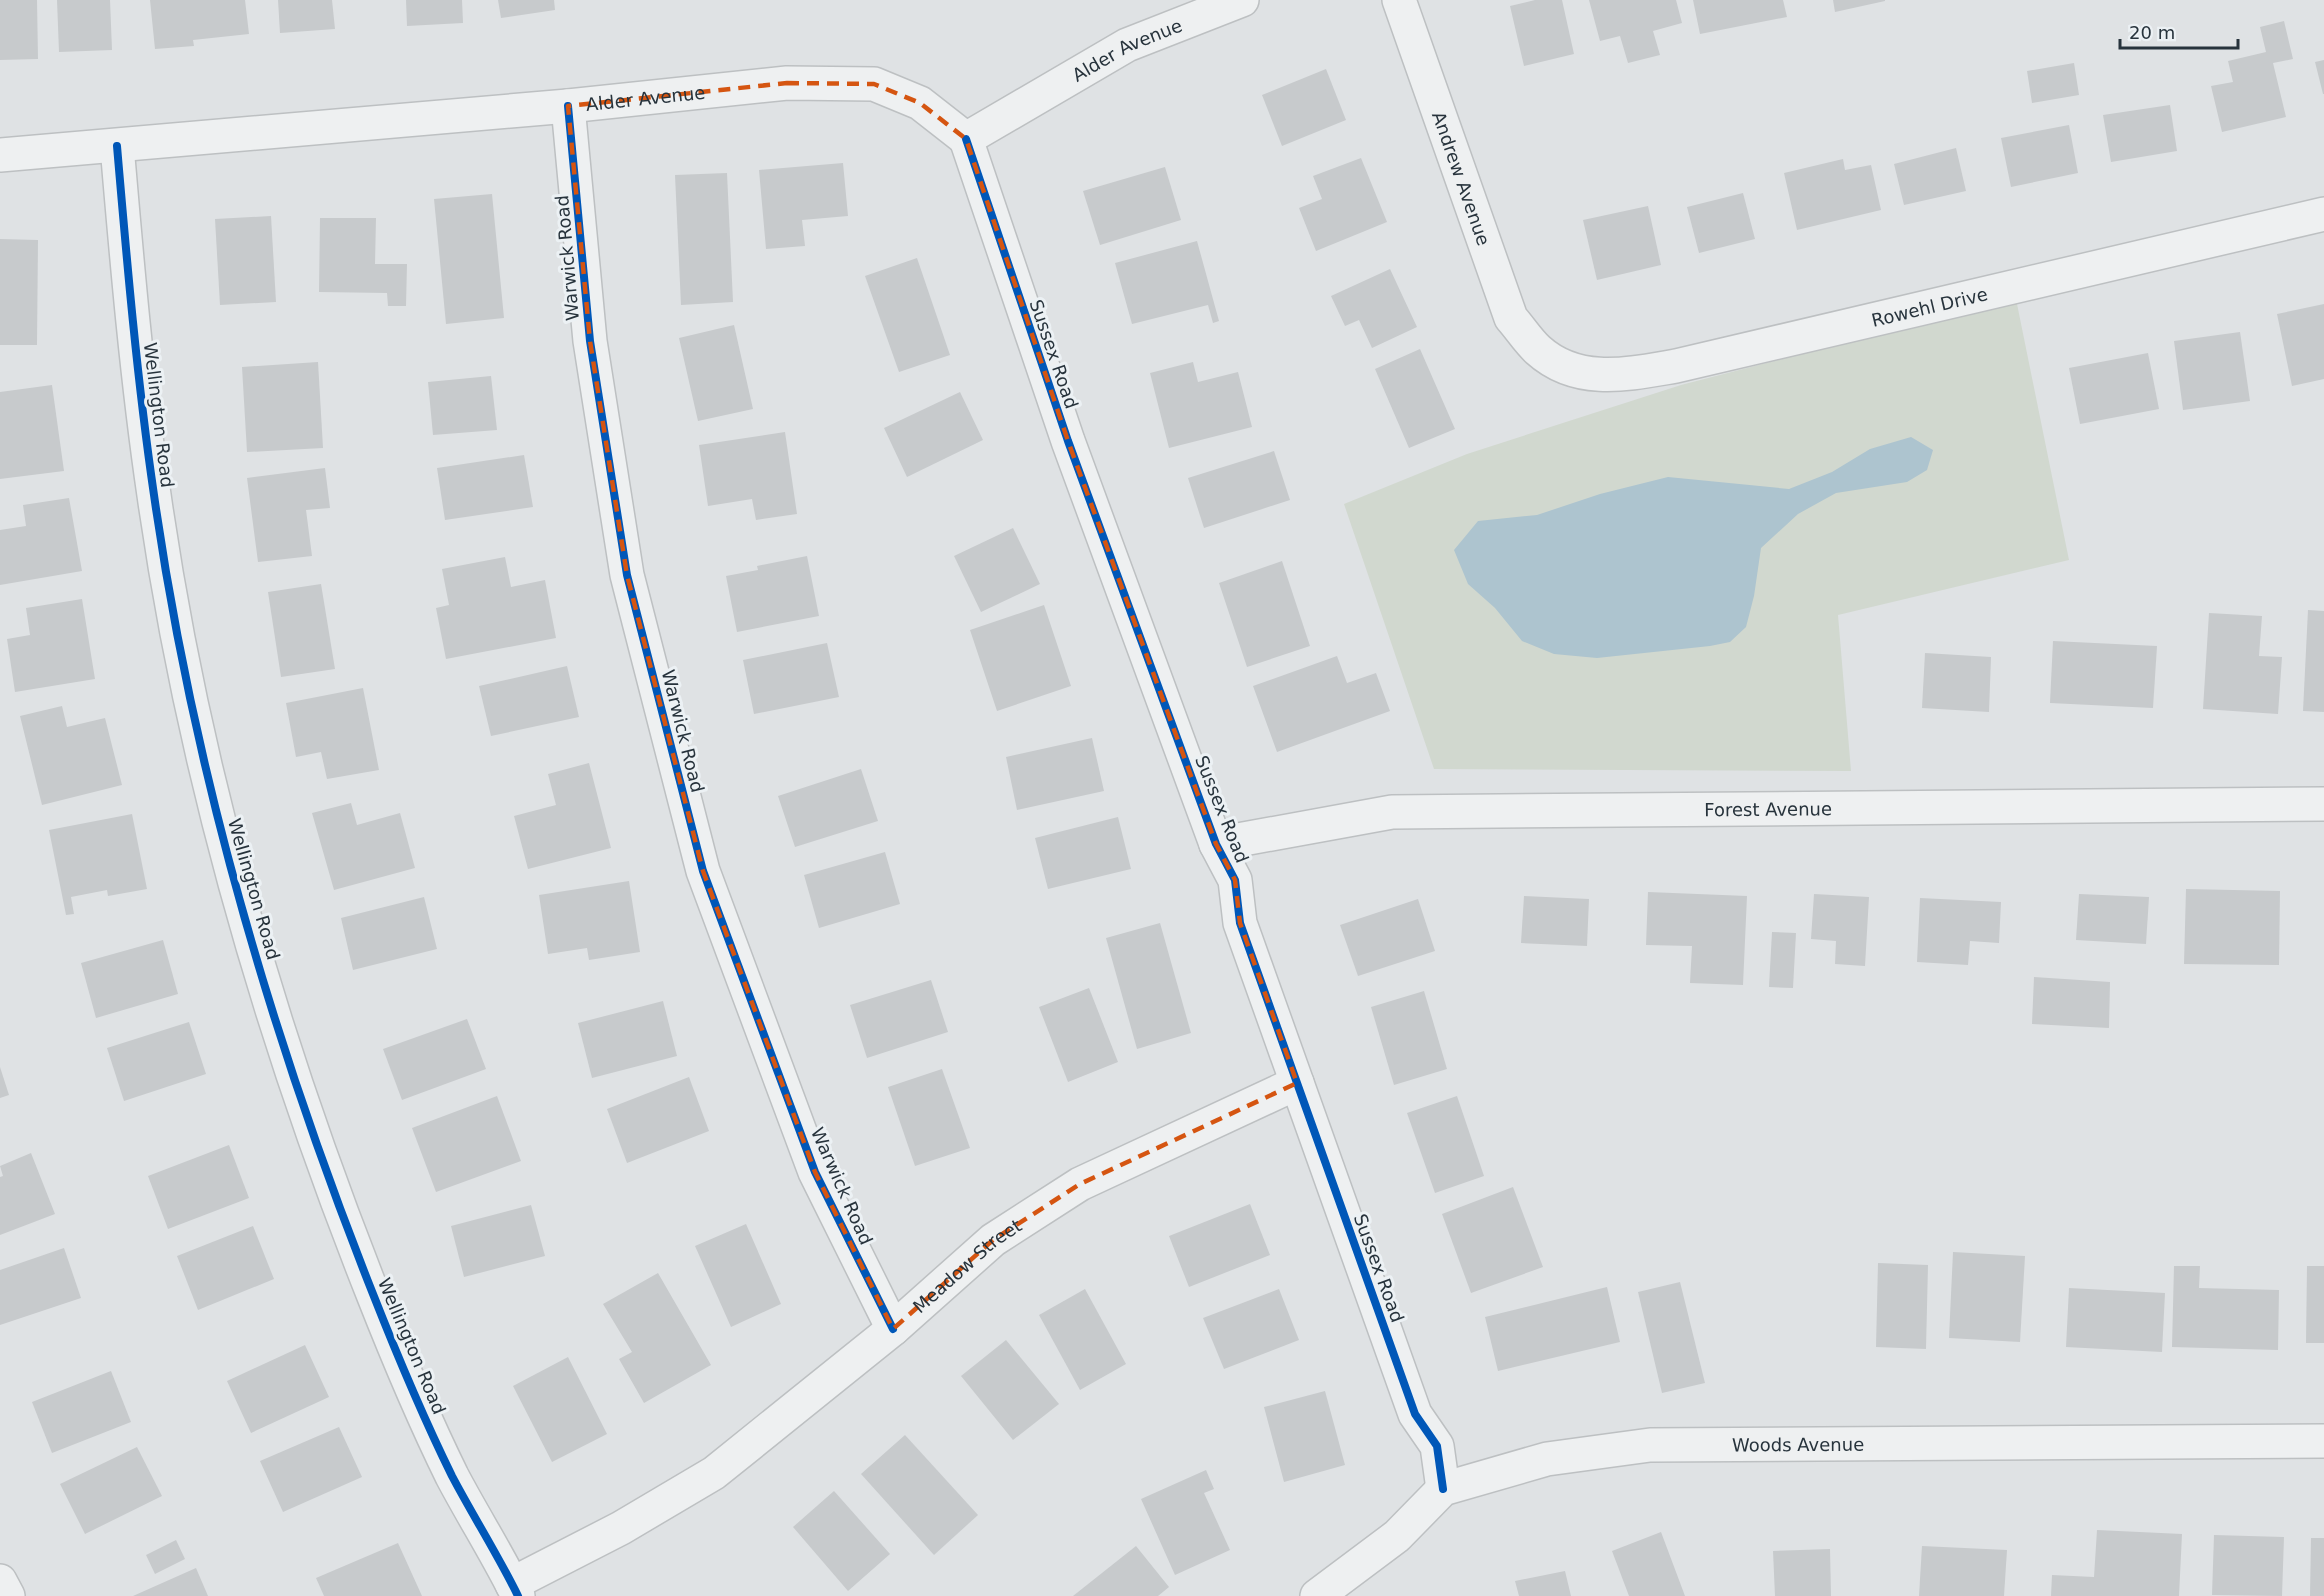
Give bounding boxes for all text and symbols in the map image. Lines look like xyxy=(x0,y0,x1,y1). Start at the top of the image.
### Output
scale bar xyxy=(2120,12,2238,50)
street label: Alder Avenue xyxy=(1068,14,1185,85)
text: 20 m xyxy=(2129,22,2175,43)
street label: Alder Avenue xyxy=(585,81,706,115)
street label: Andrew Avenue xyxy=(1429,108,1495,248)
street label: Warwick Road xyxy=(551,194,583,322)
street label: Rowehl Drive xyxy=(1869,283,1990,330)
street label: Sussex Road xyxy=(1026,297,1082,411)
street label: Wellington Road xyxy=(140,341,178,489)
street label: Warwick Road xyxy=(658,667,708,795)
street label: Sussex Road xyxy=(1191,752,1253,866)
street label: Forest Avenue xyxy=(1704,798,1832,820)
street label: Wellington Road xyxy=(224,816,284,962)
street label: Warwick Road xyxy=(807,1124,877,1248)
street label: Sussex Road xyxy=(1350,1211,1408,1325)
street label: Meadow Street xyxy=(908,1214,1025,1317)
street label: Wellington Road xyxy=(374,1275,450,1417)
street label: Woods Avenue xyxy=(1732,1433,1864,1455)

